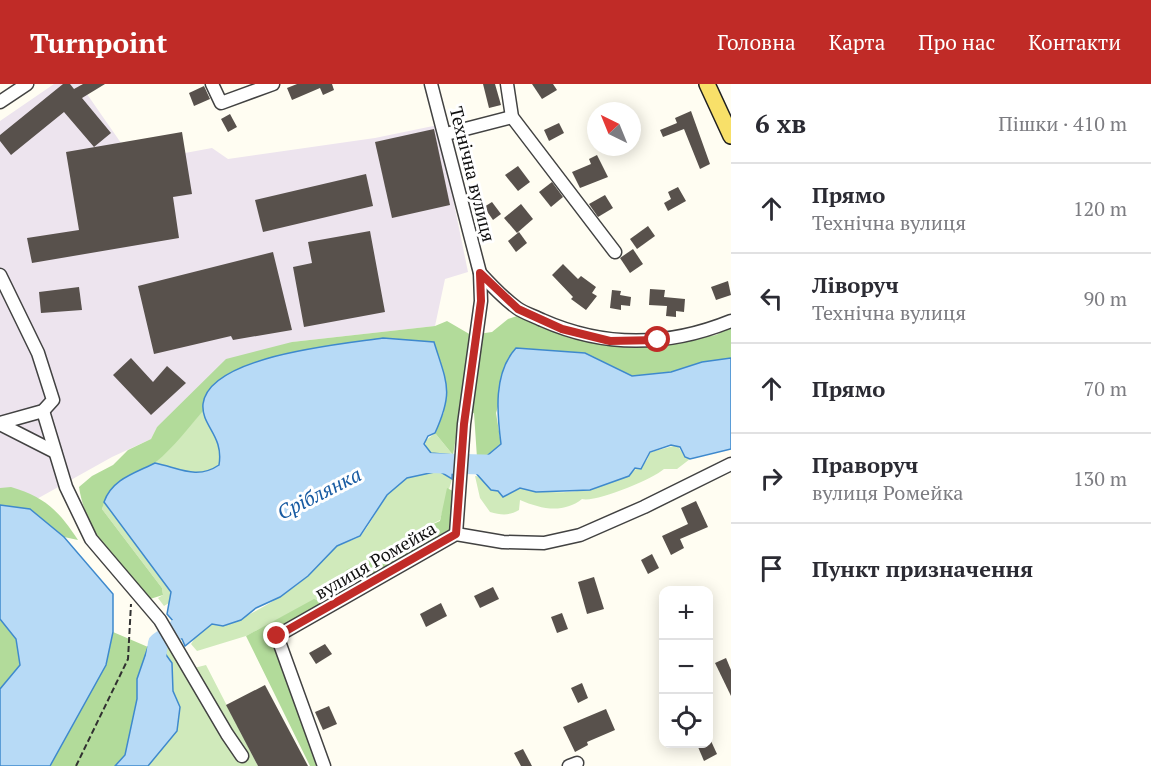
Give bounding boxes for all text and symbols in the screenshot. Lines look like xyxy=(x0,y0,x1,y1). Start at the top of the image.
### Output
text: Turnpoint xyxy=(30,24,168,61)
text: Головна xyxy=(717,28,796,56)
text: Карта xyxy=(829,28,885,56)
text: Про нас xyxy=(918,28,995,56)
text: Контакти xyxy=(1028,28,1121,56)
north arrow xyxy=(587,102,641,156)
street label: Технічна вулиця xyxy=(445,104,501,244)
text: 6 хв xyxy=(755,106,806,140)
text: Пішки · 410 m xyxy=(998,110,1127,137)
text: Прямо xyxy=(812,180,885,209)
icon: ahead xyxy=(755,192,788,225)
text: 120 m xyxy=(1073,195,1127,222)
text: Технічна вулиця xyxy=(812,209,966,236)
text: Ліворуч xyxy=(812,270,899,299)
icon: left xyxy=(755,282,788,315)
text: 90 m xyxy=(1084,285,1127,312)
text: Технічна вулиця xyxy=(812,299,966,326)
route start xyxy=(644,326,670,352)
icon: ahead xyxy=(755,372,788,405)
text: Прямо xyxy=(812,374,885,403)
text: 70 m xyxy=(1084,375,1127,402)
text: Праворуч xyxy=(812,450,918,479)
water label: Сріблянка xyxy=(272,460,366,526)
icon: right xyxy=(755,462,788,495)
text: 130 m xyxy=(1073,465,1127,492)
text: вулиця Ромейка xyxy=(812,479,963,506)
street label: вулиця Ромейка xyxy=(310,516,440,604)
icon: arrive xyxy=(755,552,788,585)
text: Пункт призначення xyxy=(812,554,1033,583)
map controls xyxy=(659,586,713,748)
button: + xyxy=(659,586,713,640)
route end xyxy=(263,622,289,648)
button: − xyxy=(659,640,713,694)
button: locate xyxy=(659,694,713,748)

